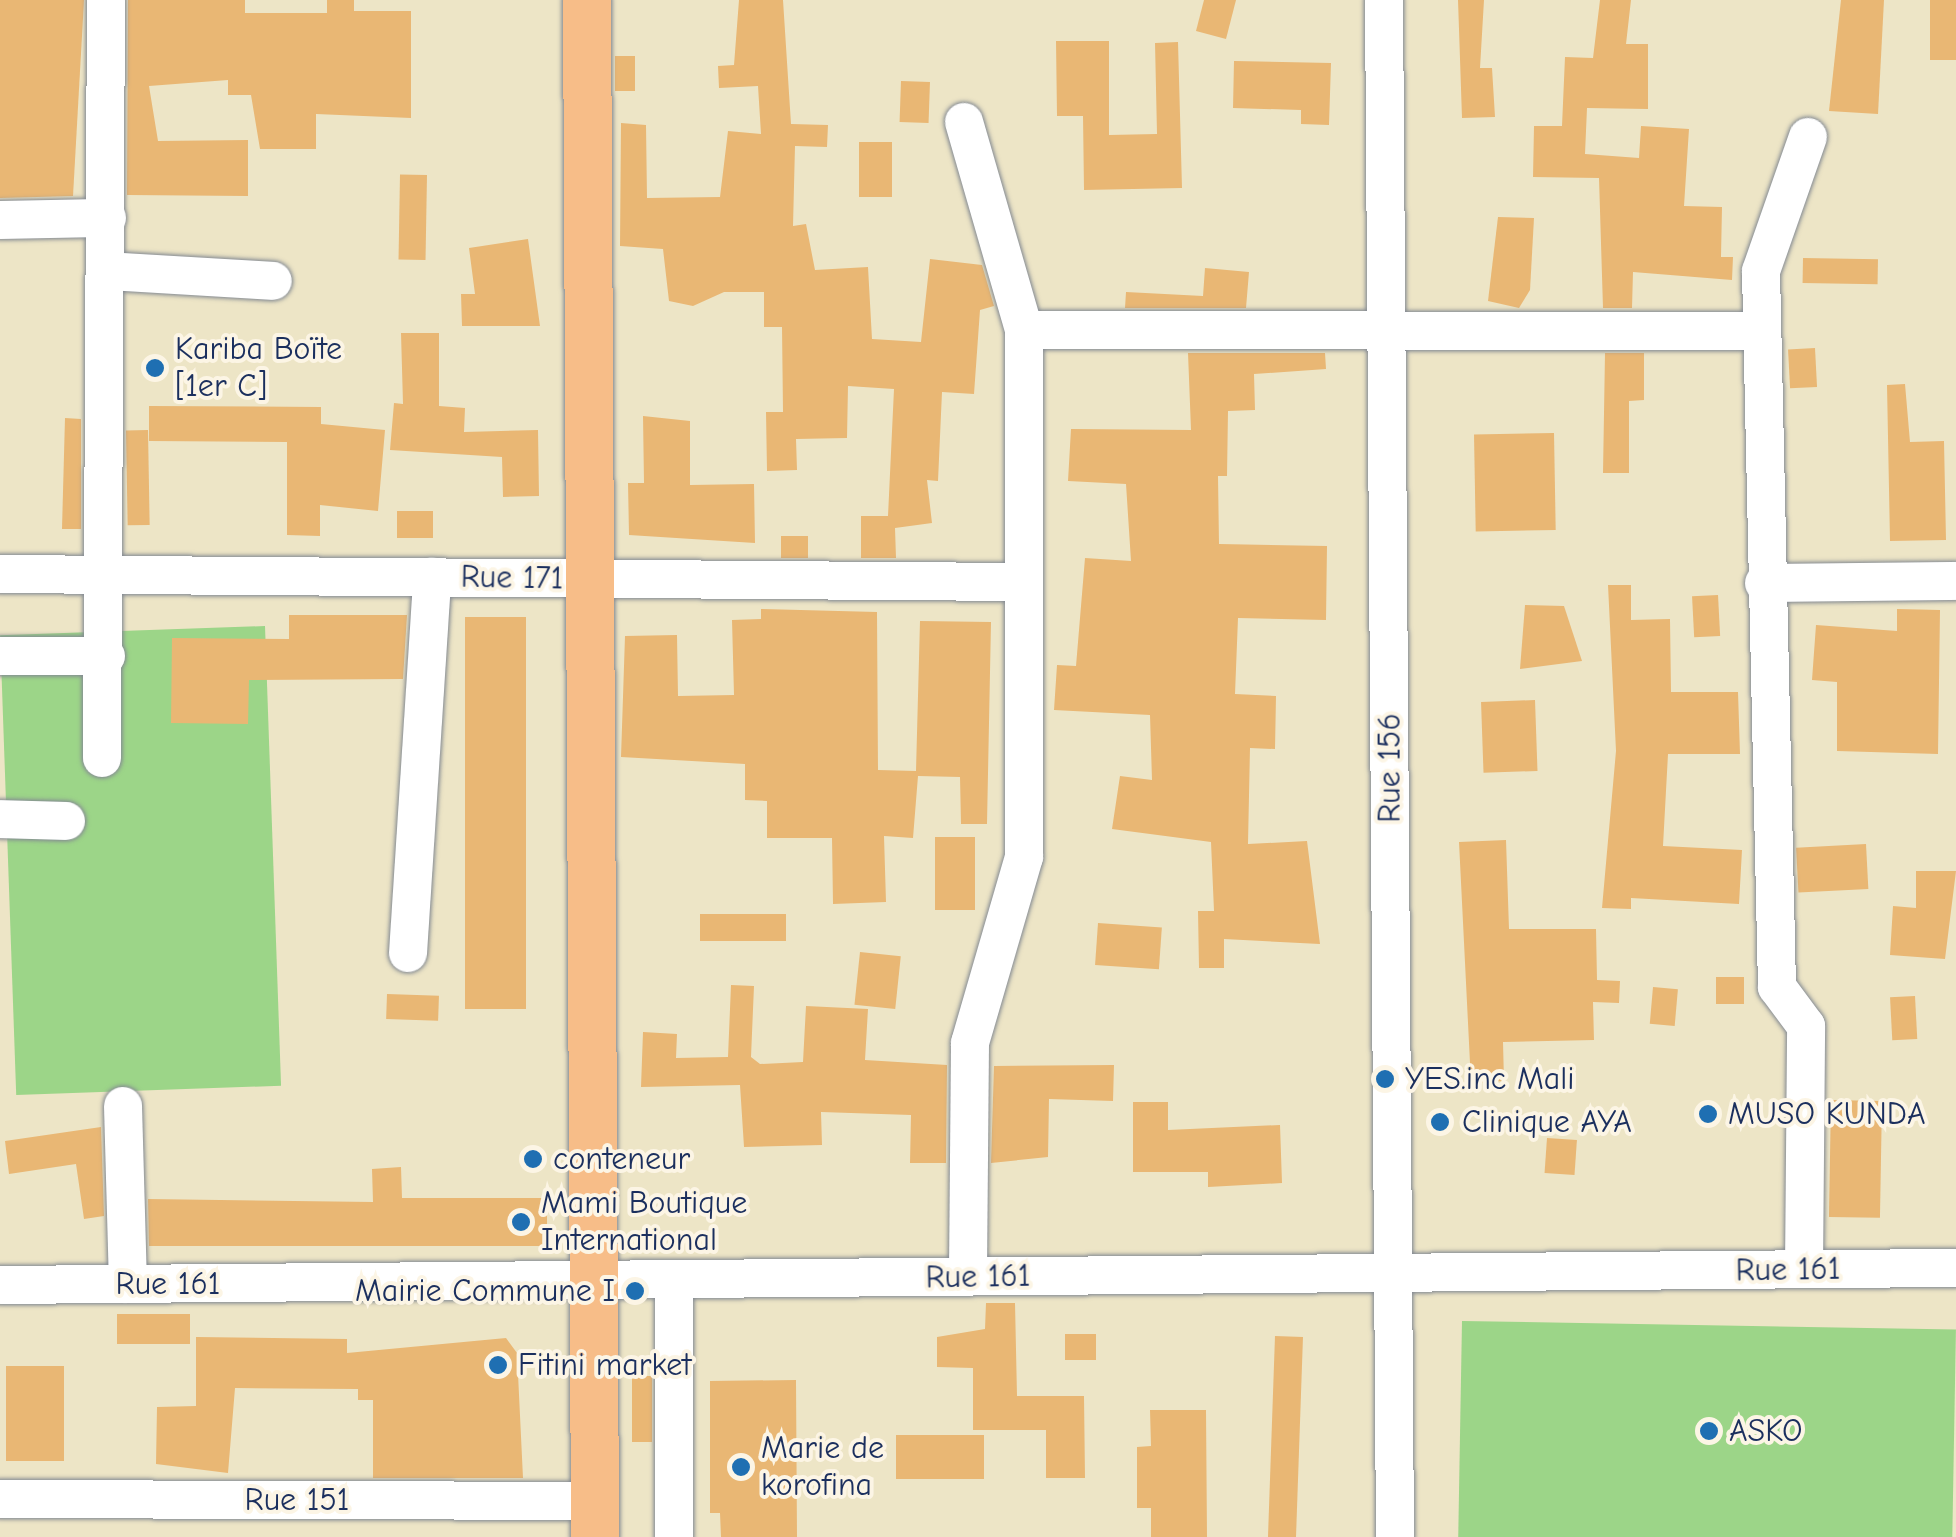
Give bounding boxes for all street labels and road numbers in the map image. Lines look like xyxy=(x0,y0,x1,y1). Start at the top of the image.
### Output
street label: Rue 171 xyxy=(460,558,564,598)
street label: Rue 156 xyxy=(1371,713,1409,823)
street label: Rue 161 xyxy=(1735,1250,1841,1290)
street label: Rue 161 xyxy=(925,1257,1031,1297)
street label: Rue 161 xyxy=(116,1265,220,1303)
street label: Rue 151 xyxy=(245,1481,349,1519)

